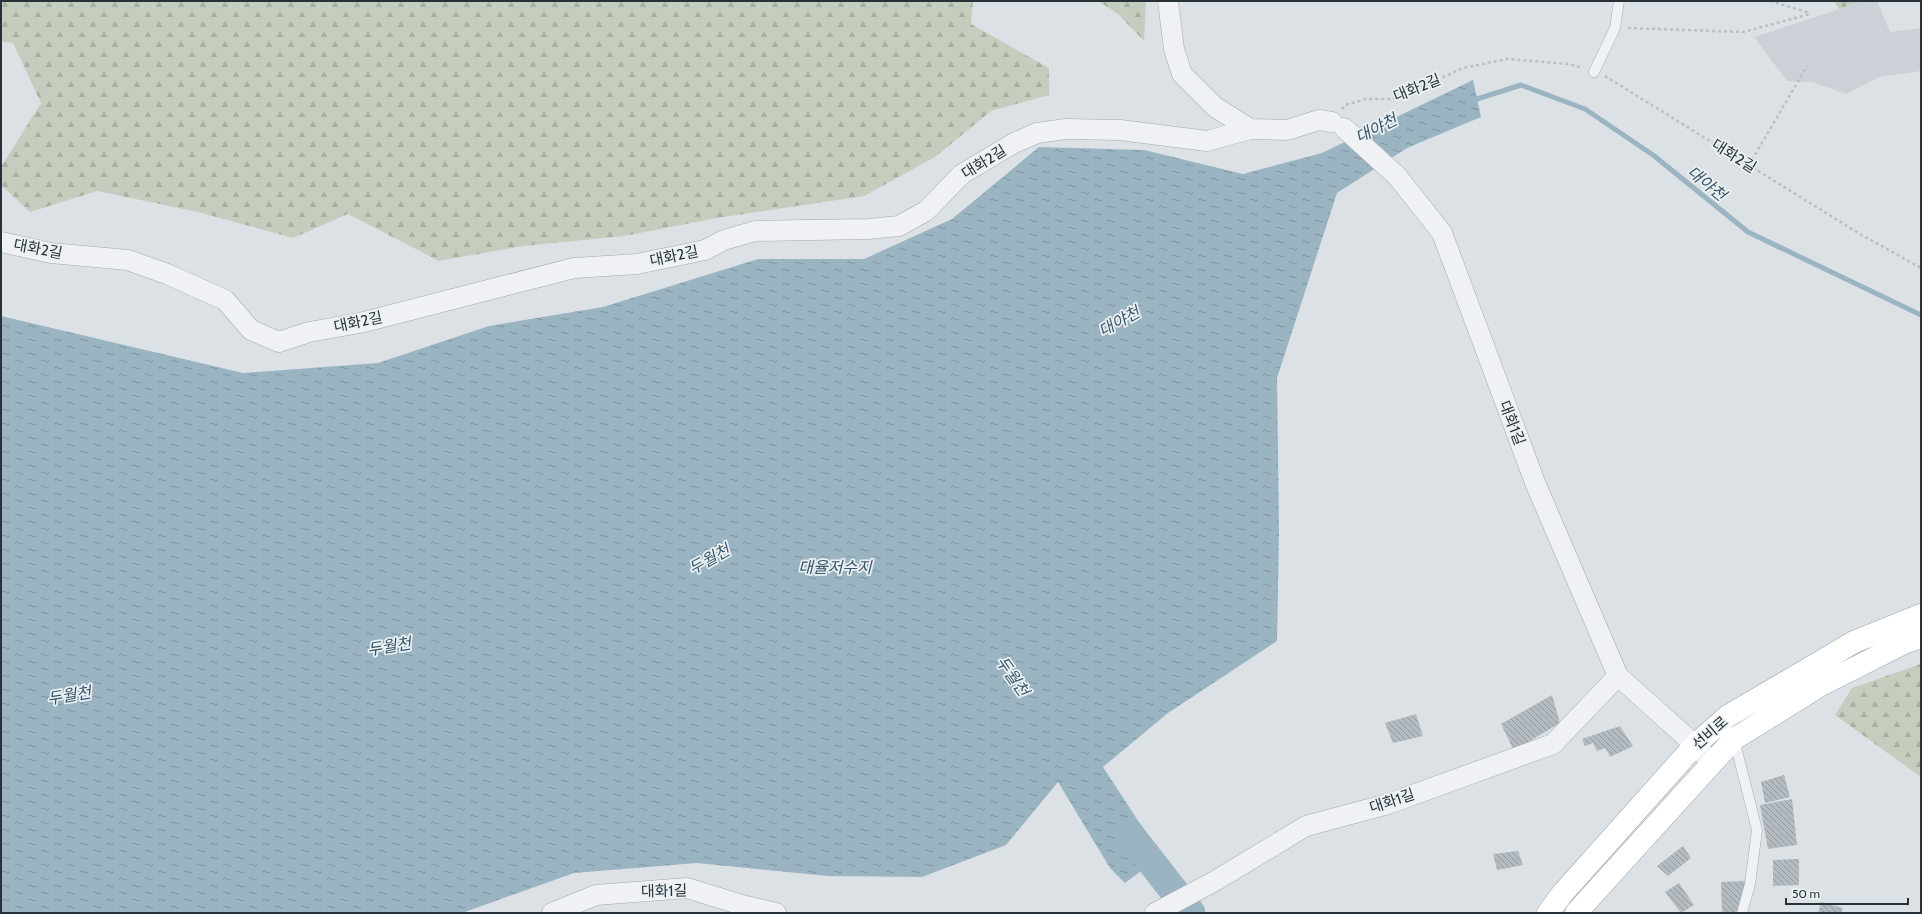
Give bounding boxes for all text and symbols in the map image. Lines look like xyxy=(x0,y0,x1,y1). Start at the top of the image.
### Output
street label: 대화2길 xyxy=(1391,70,1443,106)
water label: 대야천 xyxy=(1352,109,1402,147)
street label: 대화2길 xyxy=(1708,135,1760,177)
street label: 대화2길 xyxy=(958,141,1010,183)
water label: 대야천 xyxy=(1684,162,1732,206)
street label: 대화2길 xyxy=(12,235,64,263)
street label: 대화2길 xyxy=(648,242,700,270)
water label: 대야천 xyxy=(1095,301,1145,340)
street label: 대화2길 xyxy=(332,308,384,336)
street label: 대화1길 xyxy=(1495,398,1529,448)
water label: 두월천 xyxy=(685,539,735,578)
water label: 대율저수지 xyxy=(798,558,873,577)
water label: 두월천 xyxy=(366,633,415,659)
water label: 두월천 xyxy=(992,653,1034,702)
water label: 두월천 xyxy=(46,682,95,708)
street label: 선비로 xyxy=(1688,713,1732,753)
street label: 대화1길 xyxy=(1367,785,1417,817)
scale bar xyxy=(1786,880,1908,906)
street label: 대화1길 xyxy=(641,882,687,900)
text: 50 m xyxy=(1792,886,1820,901)

